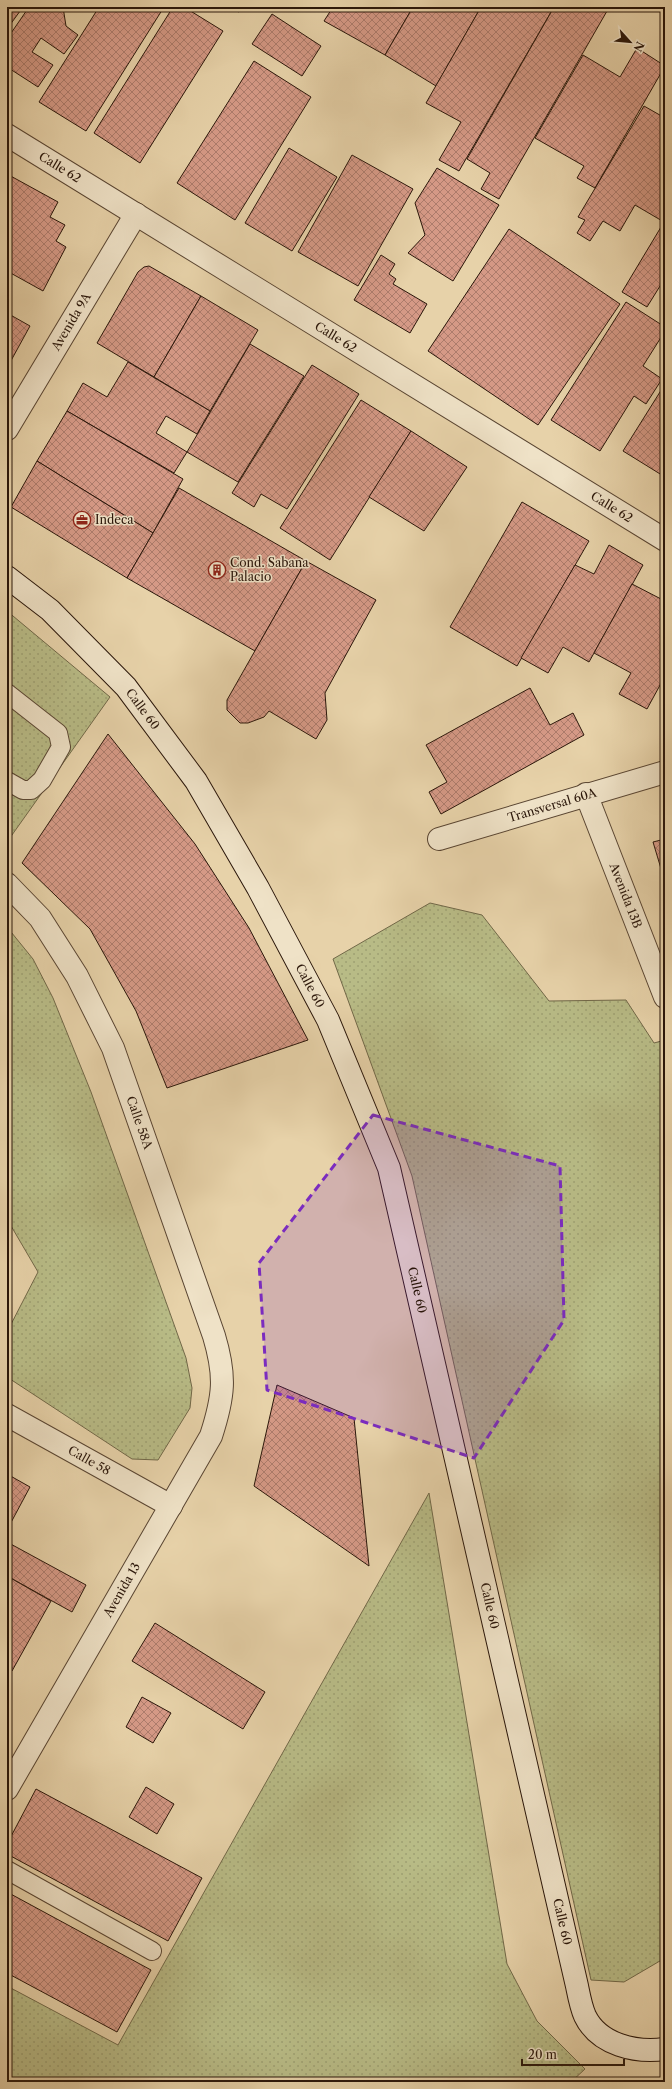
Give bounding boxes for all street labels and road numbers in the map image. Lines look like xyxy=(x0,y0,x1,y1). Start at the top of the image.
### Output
street label: Calle 62 xyxy=(36,148,84,186)
street label: Avenida 9A xyxy=(47,289,94,354)
street label: Calle 62 xyxy=(312,318,360,356)
street label: Calle 62 xyxy=(588,488,636,525)
street label: Calle 60 xyxy=(123,685,163,732)
street label: Transversal 60A xyxy=(506,784,599,825)
street label: Avenida 13B xyxy=(606,860,645,930)
street label: Calle 60 xyxy=(293,961,328,1010)
street label: Calle 58A xyxy=(124,1094,156,1152)
street label: Calle 60 xyxy=(405,1265,430,1315)
street label: Calle 58 xyxy=(66,1442,113,1478)
street label: Avenida 13 xyxy=(99,1560,143,1621)
street label: Calle 60 xyxy=(478,1581,503,1630)
street label: Calle 60 xyxy=(550,1897,575,1946)

